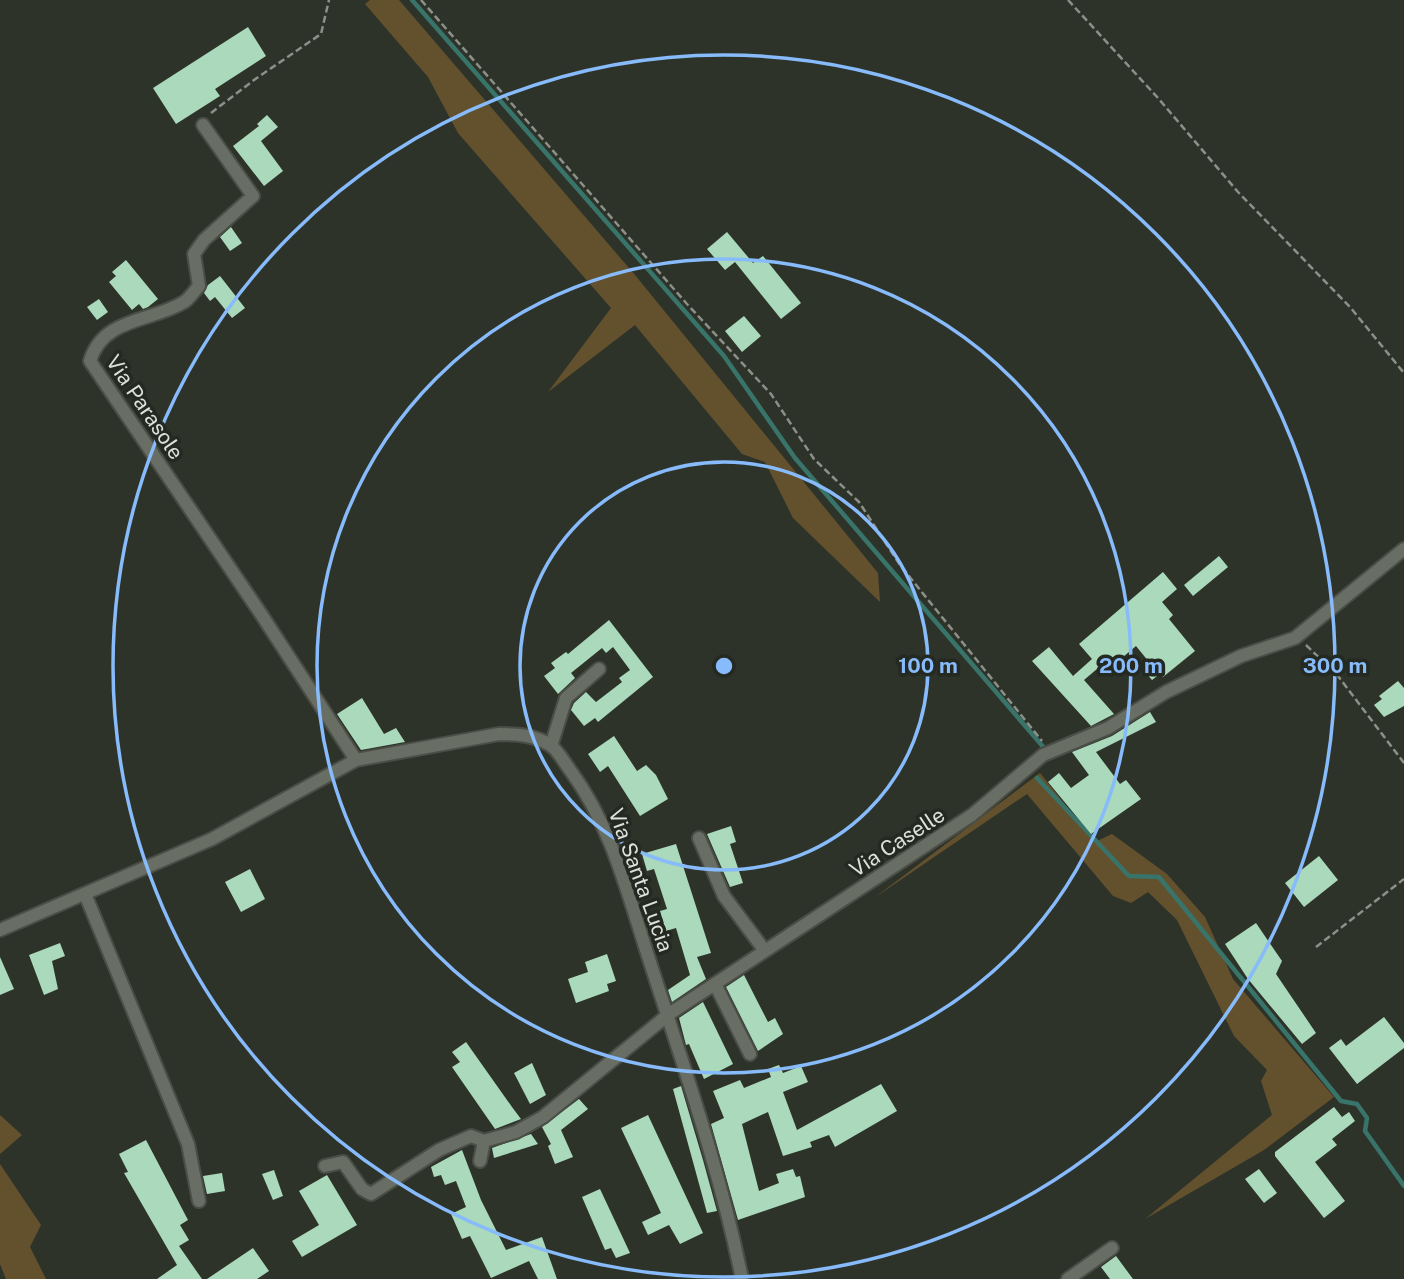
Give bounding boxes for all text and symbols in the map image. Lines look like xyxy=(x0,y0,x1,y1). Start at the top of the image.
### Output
street label: Via Parasole xyxy=(101,350,189,464)
text: 100 m xyxy=(898,653,958,678)
text: 200 m xyxy=(1099,653,1163,678)
text: 300 m xyxy=(1303,653,1367,678)
centre of rings xyxy=(712,654,736,678)
street label: Via Caselle xyxy=(845,802,949,882)
street label: Via Santa Lucia xyxy=(604,805,678,955)

